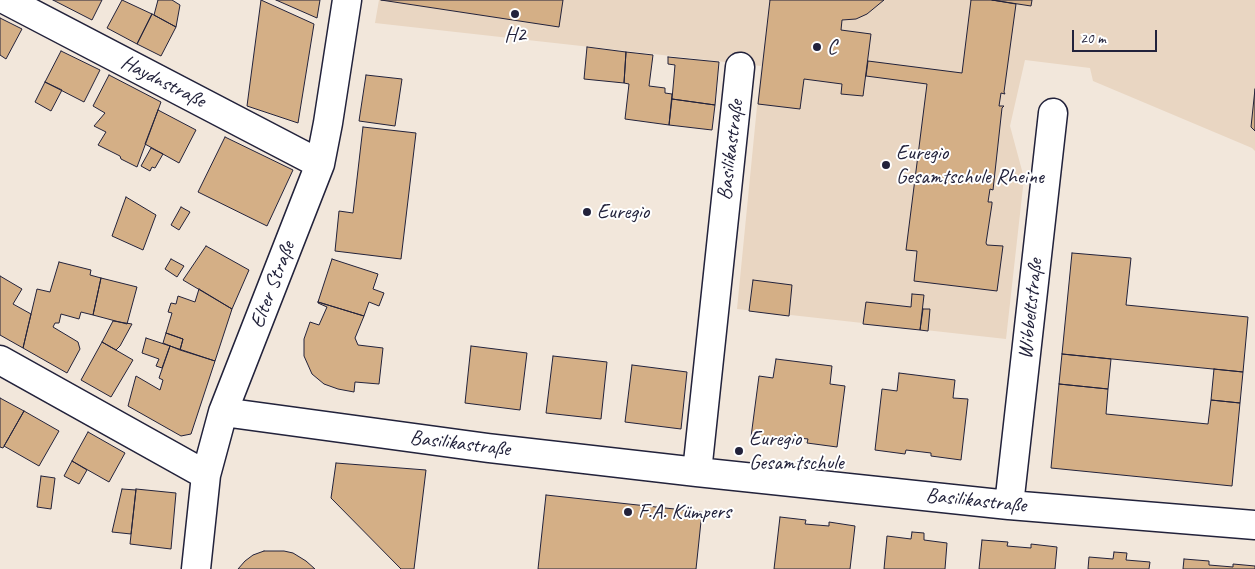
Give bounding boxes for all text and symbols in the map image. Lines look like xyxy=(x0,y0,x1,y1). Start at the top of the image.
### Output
marker: H2 xyxy=(509,8,521,20)
scale bar xyxy=(1075,20,1160,52)
place label: H2 xyxy=(504,22,526,48)
text: 20 m xyxy=(1080,29,1106,48)
place label: C xyxy=(827,34,837,60)
marker: C xyxy=(811,41,823,53)
street label: Haydnstraße xyxy=(117,50,209,114)
street label: Basilikastraße xyxy=(712,98,750,202)
place label: Euregio Gesamtschule Rheine xyxy=(896,140,1044,190)
marker: Euregio Gesamtschule Rheine xyxy=(880,159,892,171)
place label: Euregio xyxy=(597,199,649,225)
marker: Euregio xyxy=(581,206,593,218)
street label: Elter Straße xyxy=(245,238,301,332)
street label: Wibbeltstraße xyxy=(1013,258,1049,360)
street label: Basilikastraße xyxy=(408,425,512,463)
place label: Euregio Gesamtschule xyxy=(749,426,844,476)
marker: Euregio Gesamtschule xyxy=(733,445,745,457)
street label: Basilikastraße xyxy=(925,483,1027,519)
place label: F.A. Kümpers xyxy=(638,499,731,525)
marker: F.A. Kümpers xyxy=(622,506,634,518)

